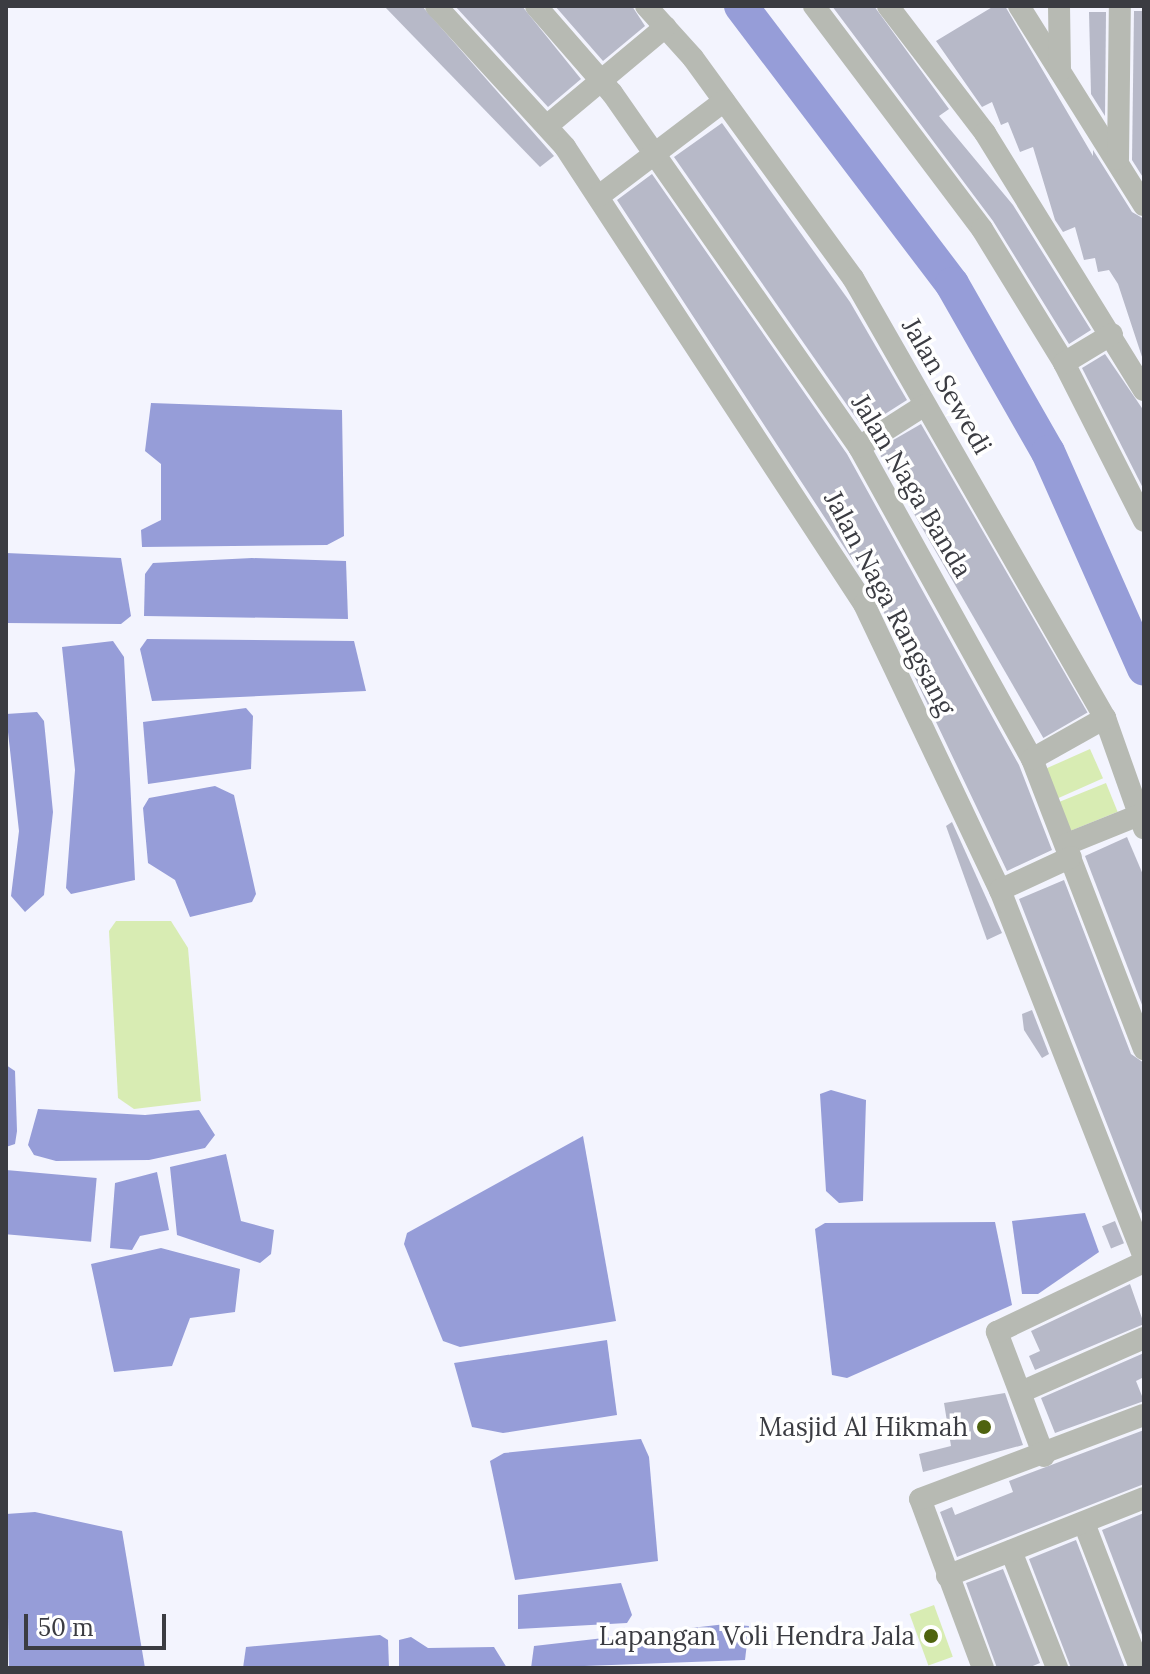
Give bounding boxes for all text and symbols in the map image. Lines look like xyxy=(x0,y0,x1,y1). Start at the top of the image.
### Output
street label: Jalan Sewedi xyxy=(896,312,998,460)
street label: Jalan Naga Banda xyxy=(845,389,979,583)
street label: Jalan Naga Rangsang xyxy=(818,486,962,720)
place label: Masjid Al Hikmah xyxy=(758,1411,968,1443)
marker: Masjid Al Hikmah xyxy=(975,1418,993,1436)
scale bar xyxy=(28,1598,170,1648)
text: 50 m xyxy=(38,1612,94,1643)
place label: Lapangan Voli Hendra Jala xyxy=(599,1620,915,1652)
marker: Lapangan Voli Hendra Jala xyxy=(922,1627,940,1645)

